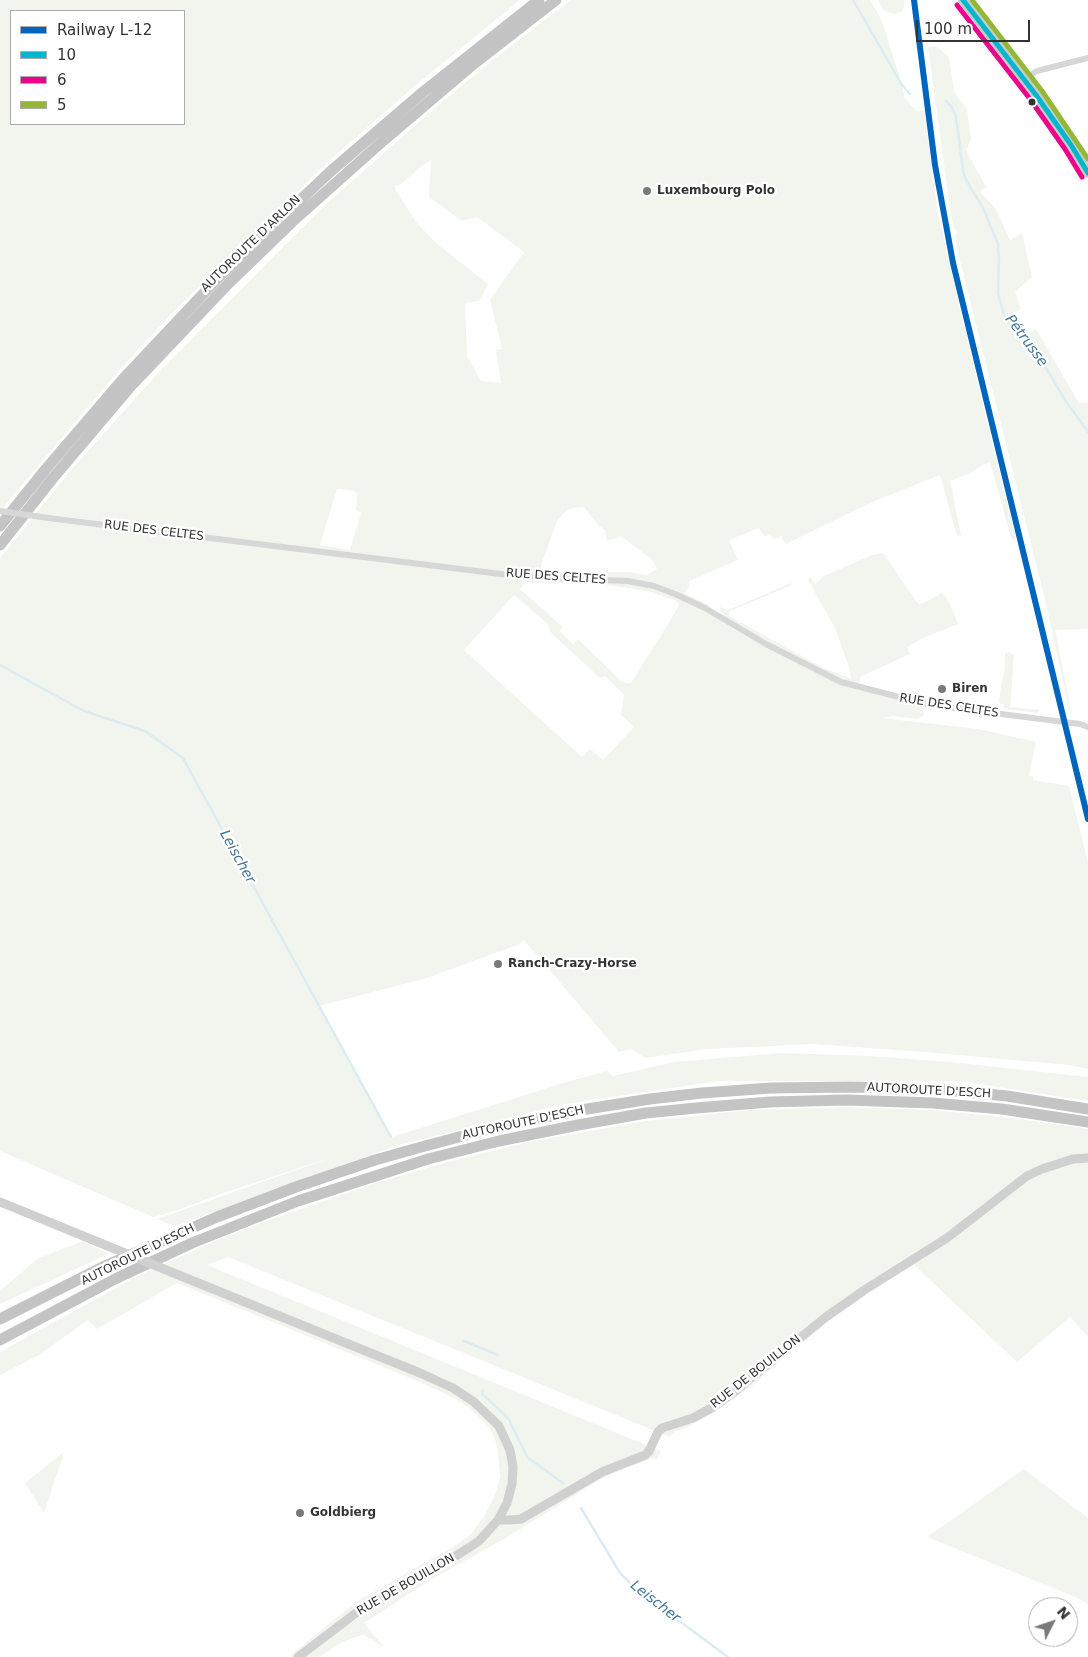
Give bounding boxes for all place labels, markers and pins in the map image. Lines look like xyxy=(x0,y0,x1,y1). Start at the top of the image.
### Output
unlabelled marker xyxy=(1027,97,1037,107)
place label: Luxembourg Polo xyxy=(657,184,775,198)
marker: Luxembourg Polo xyxy=(641,185,653,197)
place label: Biren xyxy=(952,682,988,696)
marker: Biren xyxy=(936,683,948,695)
place label: Ranch-Crazy-Horse xyxy=(508,957,637,971)
marker: Ranch-Crazy-Horse xyxy=(492,958,504,970)
place label: Goldbierg xyxy=(310,1506,376,1520)
marker: Goldbierg xyxy=(294,1507,306,1519)

